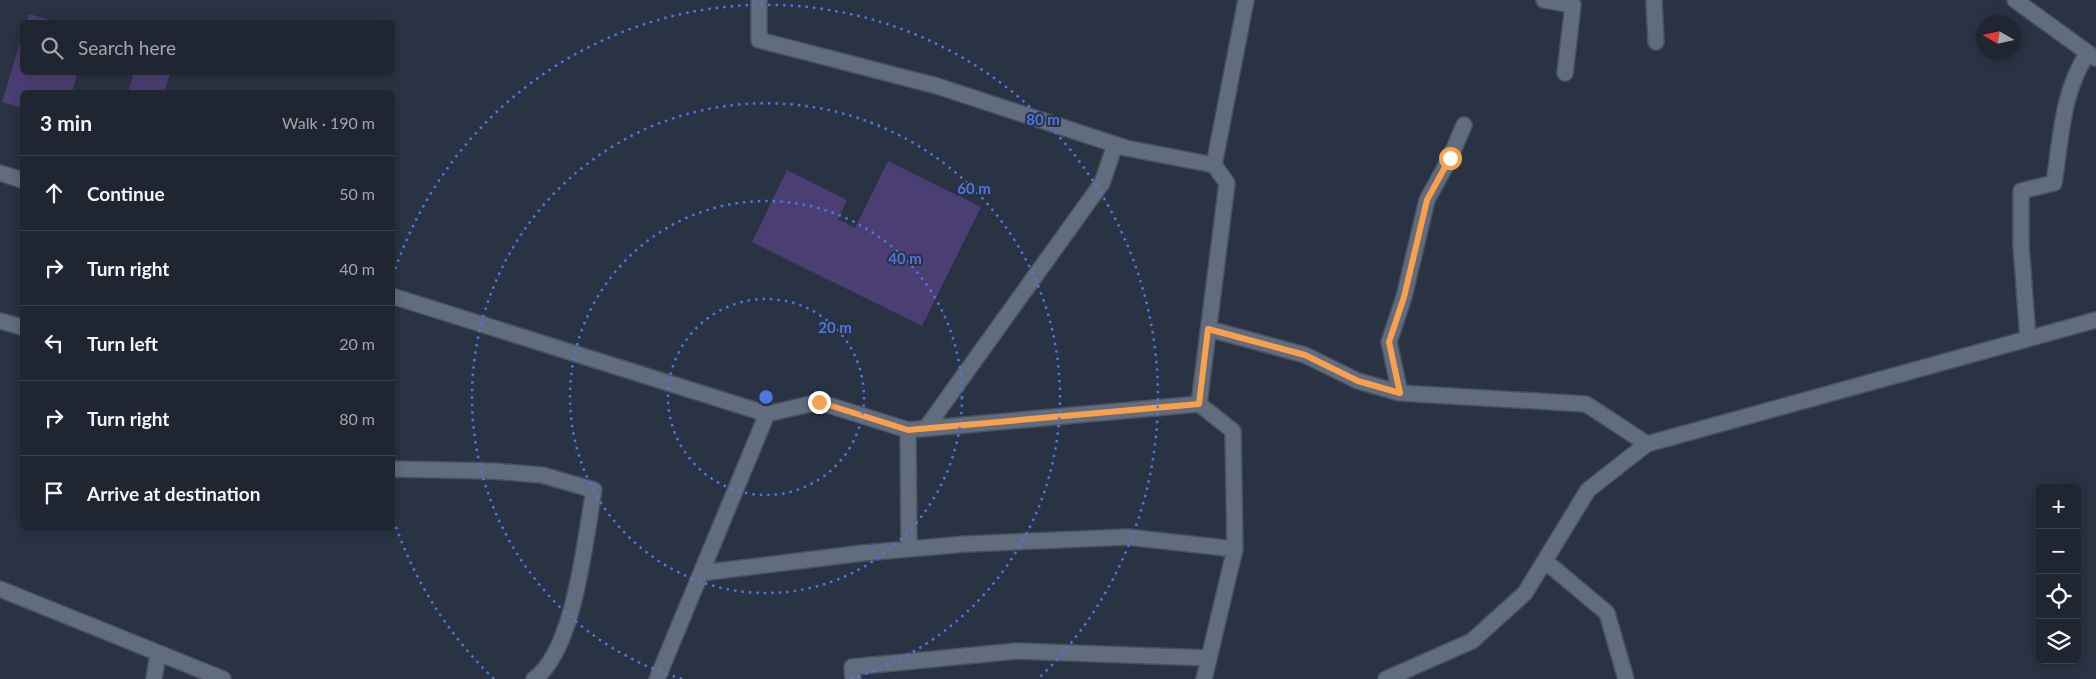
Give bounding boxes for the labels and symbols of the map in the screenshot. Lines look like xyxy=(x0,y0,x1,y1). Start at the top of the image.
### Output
north arrow xyxy=(1976,15,2021,60)
text: 80 m xyxy=(1026,110,1060,128)
route start xyxy=(1439,147,1462,170)
text: 60 m xyxy=(957,179,991,197)
text: 40 m xyxy=(888,249,922,267)
text: 20 m xyxy=(818,318,852,336)
centre of rings xyxy=(757,388,775,406)
route end xyxy=(808,391,831,414)

